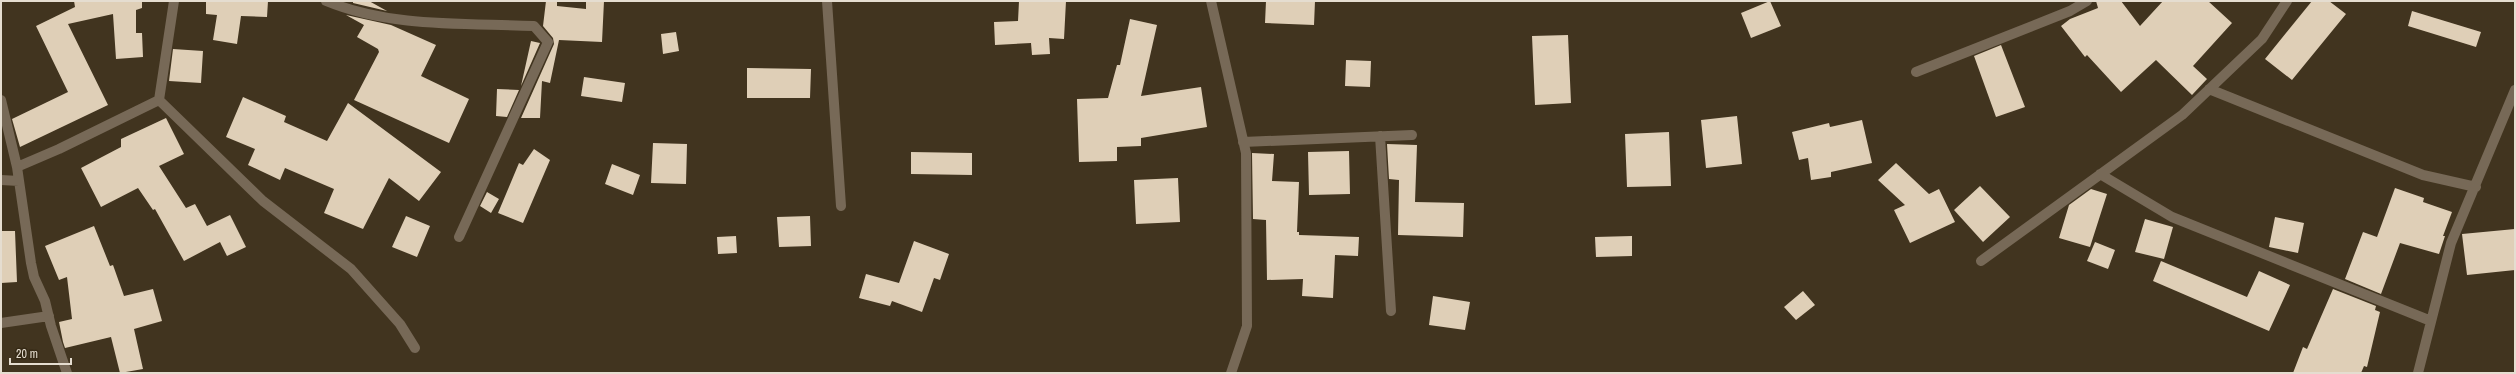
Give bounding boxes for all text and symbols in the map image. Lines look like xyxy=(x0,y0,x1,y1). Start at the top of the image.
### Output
scale bar xyxy=(10,340,71,366)
text: 20 m xyxy=(16,346,38,362)

